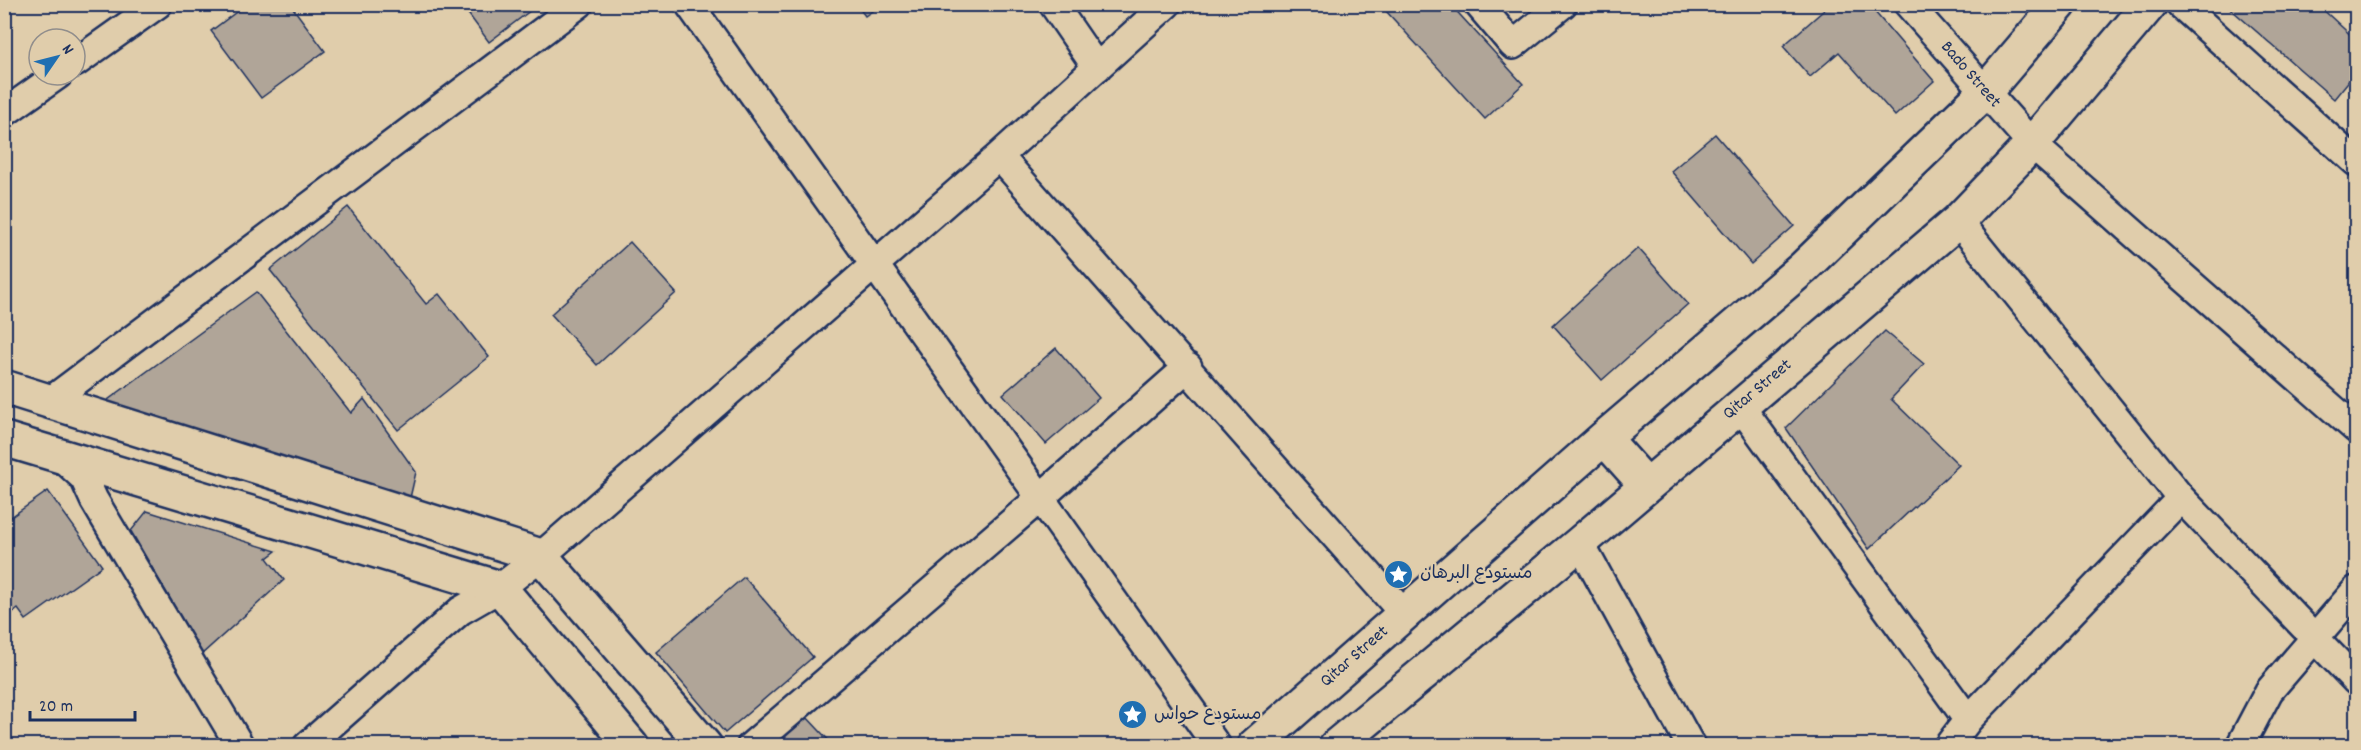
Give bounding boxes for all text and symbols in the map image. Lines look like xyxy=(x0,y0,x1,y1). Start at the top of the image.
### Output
north arrow xyxy=(27,27,87,87)
street label: Bado Street xyxy=(1934,36,2006,114)
text: N xyxy=(56,40,79,60)
street label: Qitar Street xyxy=(1718,353,1798,426)
place icon: مستودع البرهان xyxy=(1383,558,1415,590)
place label: مستودع البرهان xyxy=(1420,562,1533,587)
street label: Qitar Street xyxy=(1315,620,1395,694)
scale bar xyxy=(30,684,135,722)
text: 20 m xyxy=(39,695,73,720)
place icon: مستودع حواس xyxy=(1117,699,1149,731)
place label: مستودع حواس xyxy=(1154,703,1261,728)

